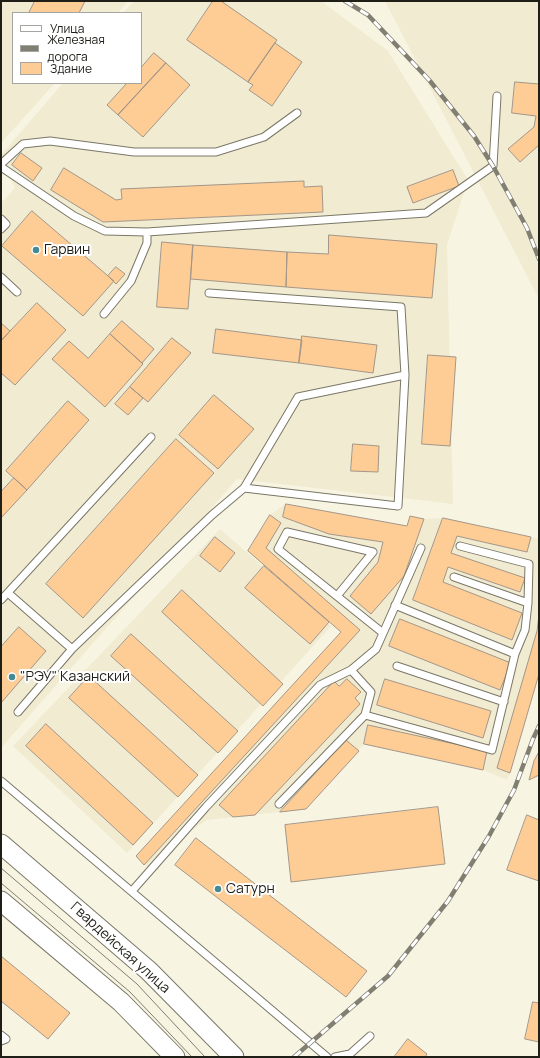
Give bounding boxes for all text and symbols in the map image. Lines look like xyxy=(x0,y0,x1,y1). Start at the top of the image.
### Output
legend xyxy=(12,12,142,84)
text: Улица xyxy=(50,20,84,37)
text: Железная дорога xyxy=(47,31,105,65)
text: Здание xyxy=(50,60,92,77)
place label: Гарвин xyxy=(44,242,90,258)
marker: Гарвин xyxy=(31,245,41,255)
place label: "РЭУ" Казанский xyxy=(20,669,130,685)
marker: "РЭУ" Казанский xyxy=(7,672,17,682)
place label: Сатурн xyxy=(226,881,275,897)
marker: Сатурн xyxy=(213,884,223,894)
street label: Гвардейская улица xyxy=(67,899,173,997)

